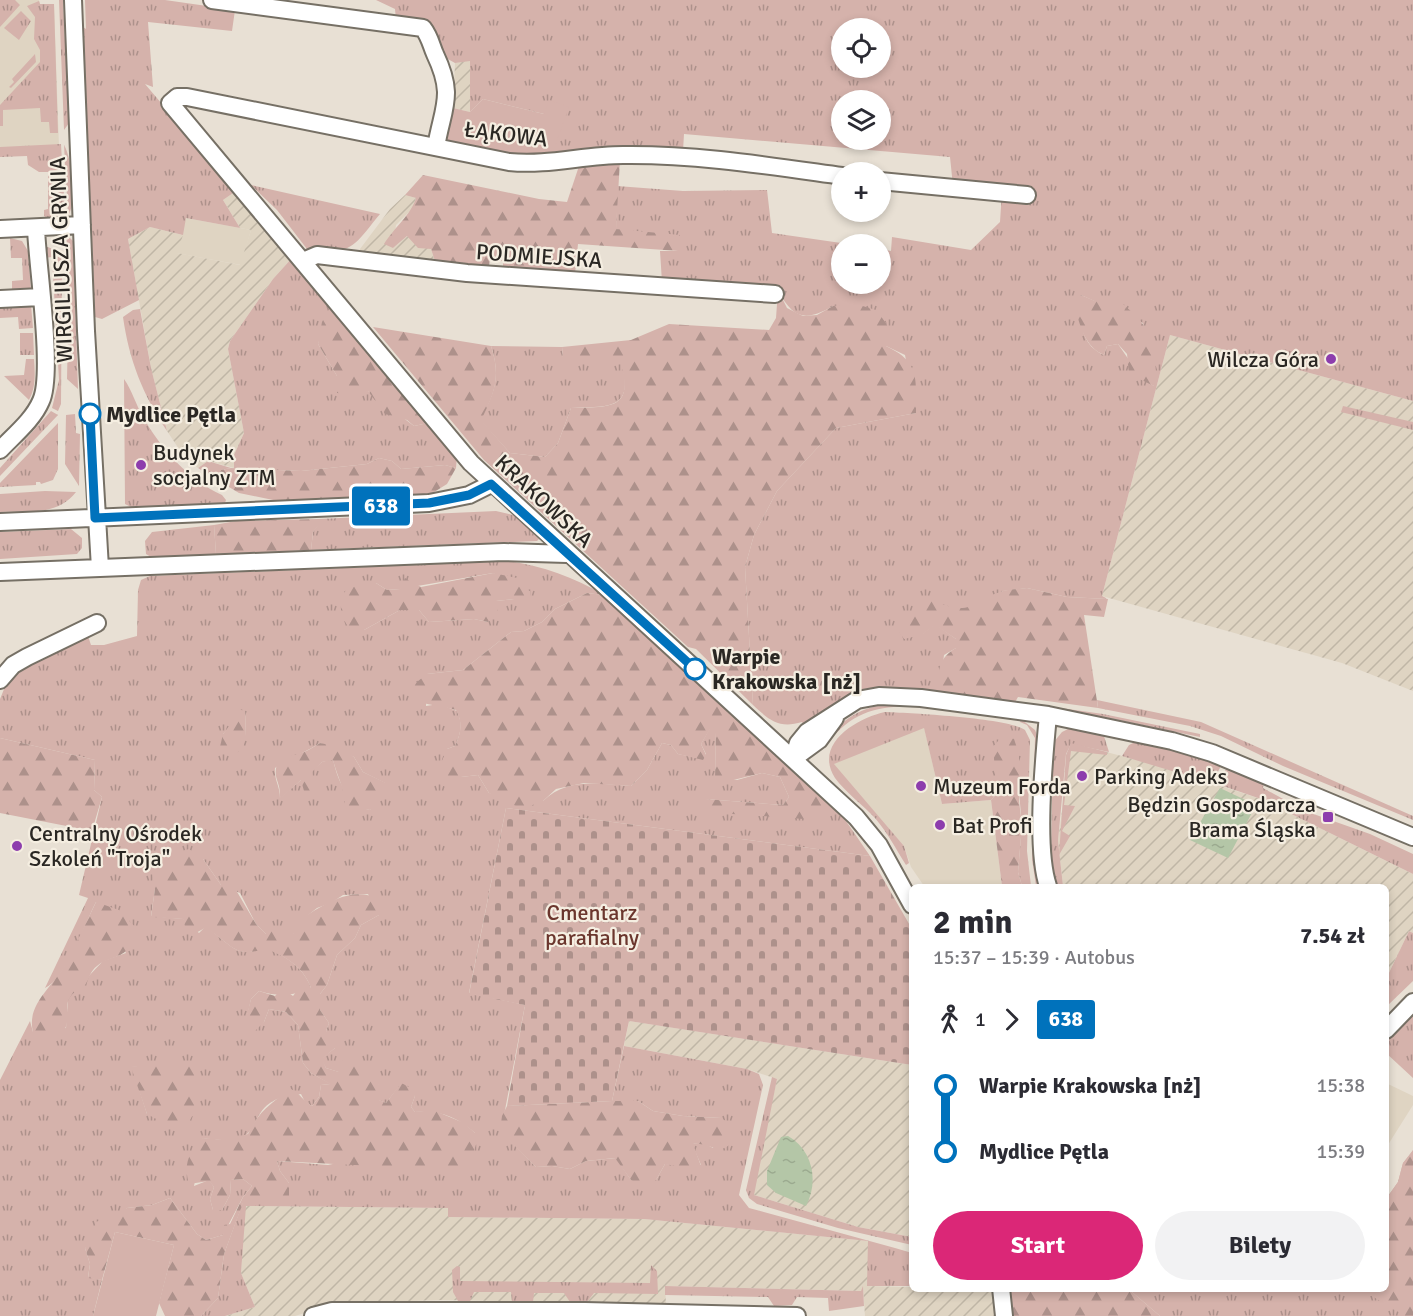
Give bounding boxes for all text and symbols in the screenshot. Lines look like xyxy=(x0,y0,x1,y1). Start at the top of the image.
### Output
map controls xyxy=(831,18,891,294)
button: locate xyxy=(831,18,891,78)
button: layers xyxy=(831,90,891,150)
street label: ŁĄKOWA xyxy=(463,115,550,153)
street label: WIRGILIUSZA GRYNIA xyxy=(44,156,78,364)
button: + xyxy=(831,162,891,222)
button: − xyxy=(831,234,891,294)
street label: PODMIEJSKA xyxy=(475,238,604,274)
place label: Wilcza Góra xyxy=(1207,346,1319,373)
marker: Wilcza Góra xyxy=(1324,352,1338,366)
place label: Mydlice Pętla xyxy=(106,401,236,428)
marker: Mydlice Pętla xyxy=(79,403,101,425)
place label: Budynek socjalny ZTM xyxy=(153,439,276,491)
street label: KRAKOWSKA xyxy=(489,449,599,554)
marker: Budynek socjalny ZTM xyxy=(134,458,148,472)
line badge: 638 xyxy=(346,486,416,526)
text: 638 xyxy=(364,493,398,519)
place label: Warpie Krakowska [nż] xyxy=(712,643,861,695)
marker: Warpie Krakowska [nż] xyxy=(684,658,706,680)
place label: Parking Adeks xyxy=(1094,763,1227,790)
marker: Parking Adeks xyxy=(1075,769,1089,783)
place label: Muzeum Forda xyxy=(933,773,1071,800)
marker: Muzeum Forda xyxy=(914,779,928,793)
place label: Będzin Gospodarcza Brama Śląska xyxy=(1127,791,1316,843)
marker: Będzin Gospodarcza Brama Śląska xyxy=(1321,810,1335,824)
place label: Bat Profi xyxy=(952,812,1033,839)
marker: Bat Profi xyxy=(933,818,947,832)
place label: Centralny Ośrodek Szkoleń "Troja" xyxy=(29,820,202,872)
marker: Centralny Ośrodek Szkoleń "Troja" xyxy=(10,839,24,853)
park label: Cmentarz parafialny xyxy=(545,899,640,951)
text: 2 min xyxy=(933,902,1013,943)
text: 7.54 zł xyxy=(1300,922,1365,949)
text: 15:37 – 15:39 · Autobus xyxy=(933,945,1135,970)
icon: walk xyxy=(933,1003,966,1036)
icon: forward xyxy=(995,1003,1028,1036)
text: 638 xyxy=(1049,1006,1083,1032)
text: 1 xyxy=(975,1007,986,1032)
text: Warpie Krakowska [nż] xyxy=(979,1072,1202,1099)
text: 15:38 xyxy=(1316,1073,1365,1098)
text: Mydlice Pętla xyxy=(979,1138,1109,1165)
text: 15:39 xyxy=(1316,1139,1365,1164)
button: Start xyxy=(933,1211,1143,1280)
button: Bilety xyxy=(1155,1211,1365,1280)

